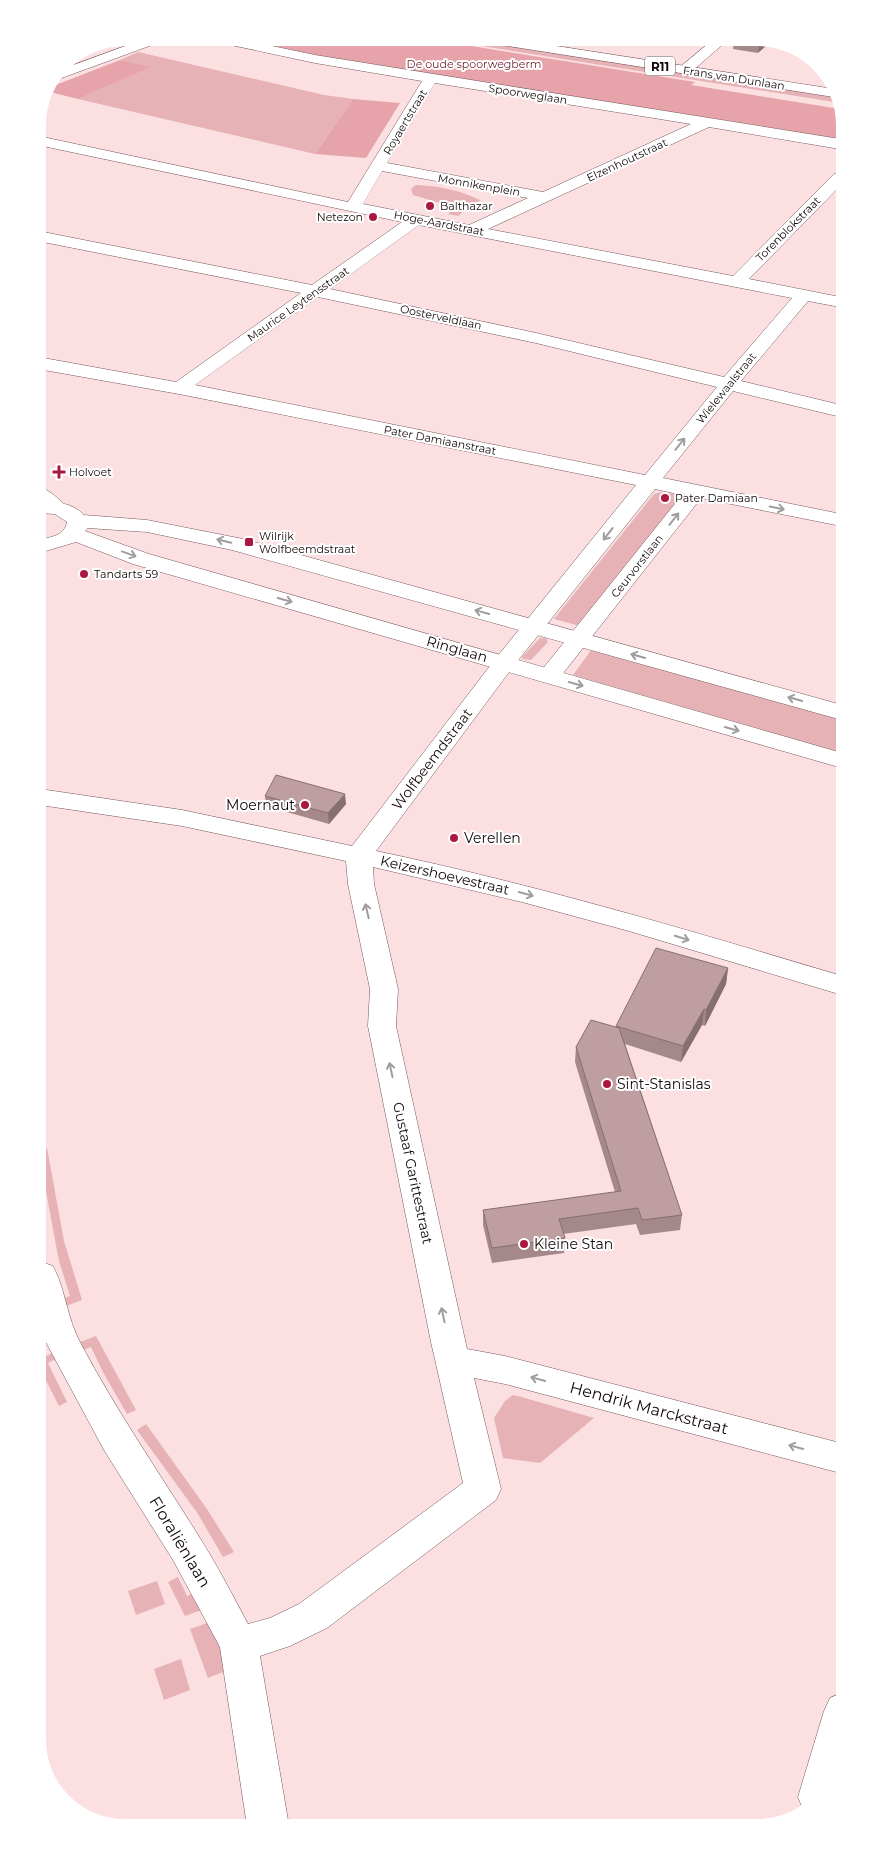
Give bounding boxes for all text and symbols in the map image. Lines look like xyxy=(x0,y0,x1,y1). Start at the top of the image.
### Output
road number: R11 xyxy=(645,56,675,76)
park label: De oude spoorwegberm xyxy=(407,57,541,71)
street label: Frans van Dunlaan xyxy=(682,63,786,93)
street label: Spoorweglaan xyxy=(488,81,568,107)
street label: Royaertstraat xyxy=(380,86,430,157)
street label: Elzenhoutstraat xyxy=(584,135,670,185)
street label: Monnikenplein xyxy=(437,171,521,199)
street label: Torenblokstraat xyxy=(753,193,824,264)
place label: Balthazar xyxy=(440,199,493,213)
marker: Balthazar xyxy=(424,200,436,212)
street label: Hoge-Aardstraat xyxy=(393,207,486,239)
place label: Netezon xyxy=(317,210,363,224)
marker: Netezon xyxy=(367,211,379,223)
street label: Maurice Leytensstraat xyxy=(244,263,352,345)
street label: Oosterveldlaan xyxy=(399,302,483,332)
street label: Wielewaalstraat xyxy=(693,349,759,427)
street label: Pater Damiaanstraat xyxy=(383,422,498,458)
one-way arrow xyxy=(675,438,686,451)
place label: Holvoet xyxy=(69,465,112,479)
marker: Holvoet xyxy=(53,466,65,478)
place label: Pater Damiaan xyxy=(675,491,758,505)
marker: Pater Damiaan xyxy=(659,492,671,504)
one-way arrow xyxy=(769,503,785,513)
one-way arrow xyxy=(669,513,680,526)
one-way arrow xyxy=(603,527,614,540)
place label: Wilrijk Wolfbeemdstraat xyxy=(259,529,356,556)
street label: Ceurvorstlaan xyxy=(608,532,666,600)
one-way arrow xyxy=(216,536,232,545)
marker: Wilrijk Wolfbeemdstraat xyxy=(243,536,255,548)
one-way arrow xyxy=(121,550,137,560)
place label: Tandarts 59 xyxy=(94,567,158,581)
marker: Tandarts 59 xyxy=(78,568,90,580)
one-way arrow xyxy=(277,596,293,605)
one-way arrow xyxy=(474,607,490,617)
street label: Ringlaan xyxy=(424,632,490,666)
one-way arrow xyxy=(631,650,647,660)
one-way arrow xyxy=(567,679,583,689)
one-way arrow xyxy=(787,694,803,704)
street label: Wolfbeemdstraat xyxy=(388,704,476,813)
one-way arrow xyxy=(723,725,739,735)
place label: Moernaut xyxy=(226,796,295,814)
marker: Moernaut xyxy=(299,799,311,811)
place label: Verellen xyxy=(464,829,521,847)
marker: Verellen xyxy=(448,832,460,844)
street label: Keizershoevestraat xyxy=(379,851,512,899)
one-way arrow xyxy=(517,890,533,899)
one-way arrow xyxy=(362,903,371,919)
one-way arrow xyxy=(674,933,690,943)
one-way arrow xyxy=(386,1063,395,1079)
place label: Sint-Stanislas xyxy=(617,1075,711,1093)
marker: Sint-Stanislas xyxy=(601,1078,613,1090)
street label: Gustaaf Garittestraat xyxy=(389,1100,437,1246)
place label: Kleine Stan xyxy=(534,1235,613,1253)
marker: Kleine Stan xyxy=(518,1238,530,1250)
one-way arrow xyxy=(437,1307,447,1323)
one-way arrow xyxy=(530,1374,546,1383)
street label: Hendrik Marckstraat xyxy=(568,1378,731,1438)
one-way arrow xyxy=(789,1442,805,1451)
street label: Floraliënlaan xyxy=(145,1493,215,1591)

